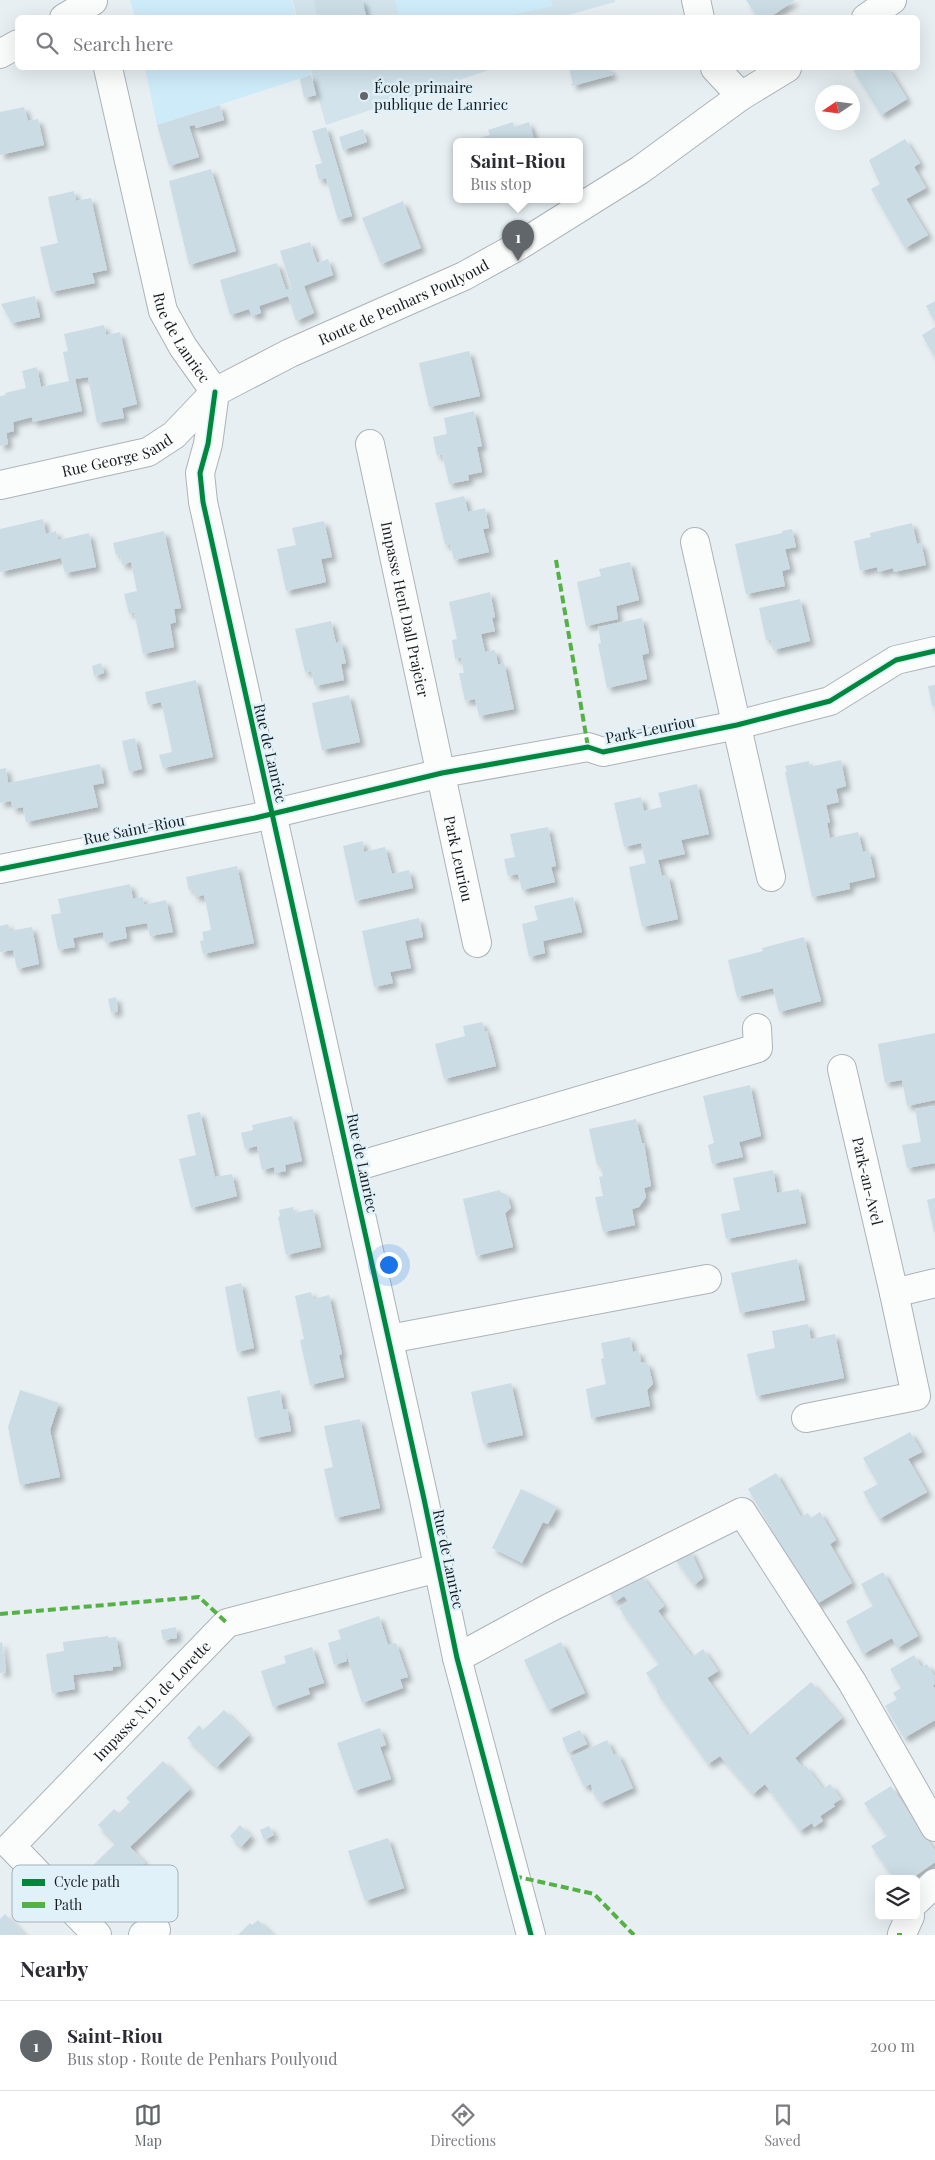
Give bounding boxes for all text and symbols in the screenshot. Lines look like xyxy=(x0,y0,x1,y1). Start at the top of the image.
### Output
search box xyxy=(15,15,920,70)
icon: search xyxy=(33,29,61,57)
text: Search here xyxy=(73,30,173,56)
place label: École primaire publique de Lanriec xyxy=(374,77,508,114)
north arrow xyxy=(815,85,860,130)
marker: École primaire publique de Lanriec xyxy=(358,90,370,102)
popup xyxy=(453,138,583,203)
text: Saint-Riou xyxy=(470,147,566,173)
text: Bus stop xyxy=(470,173,531,194)
pin: 1 xyxy=(502,220,534,261)
street label: Route de Penhars Poulyoud xyxy=(315,254,492,349)
street label: Rue de Lanriec xyxy=(149,291,215,386)
street label: Rue George Sand xyxy=(60,429,176,481)
street label: Impasse Hent Dall Prajeier xyxy=(377,519,434,700)
street label: Rue de Lanriec xyxy=(250,702,292,804)
street label: Park-Leuriou xyxy=(604,710,697,747)
street label: Rue Saint-Riou xyxy=(82,809,187,849)
street label: Park Leuriou xyxy=(440,814,478,904)
street label: Rue de Lanriec xyxy=(343,1112,383,1214)
street label: Park-an-Avel xyxy=(848,1135,888,1227)
your location xyxy=(376,1252,402,1278)
street label: Rue de Lanriec xyxy=(429,1508,469,1610)
street label: Impasse N.D. de Lorette xyxy=(89,1636,215,1765)
legend xyxy=(12,1865,178,1922)
text: Cycle path xyxy=(54,1872,121,1891)
map controls xyxy=(875,1875,920,1920)
button: layers xyxy=(875,1875,920,1920)
text: Path xyxy=(54,1895,83,1914)
text: Nearby xyxy=(20,1954,89,1982)
text: Saint-Riou xyxy=(67,2022,163,2048)
text: 1 xyxy=(33,2035,39,2056)
text: 200 m xyxy=(870,2035,915,2056)
text: Bus stop · Route de Penhars Poulyoud xyxy=(67,2048,338,2069)
tab: Map xyxy=(134,2101,162,2150)
tab: Directions xyxy=(431,2101,496,2150)
tab: Saved xyxy=(764,2101,801,2150)

